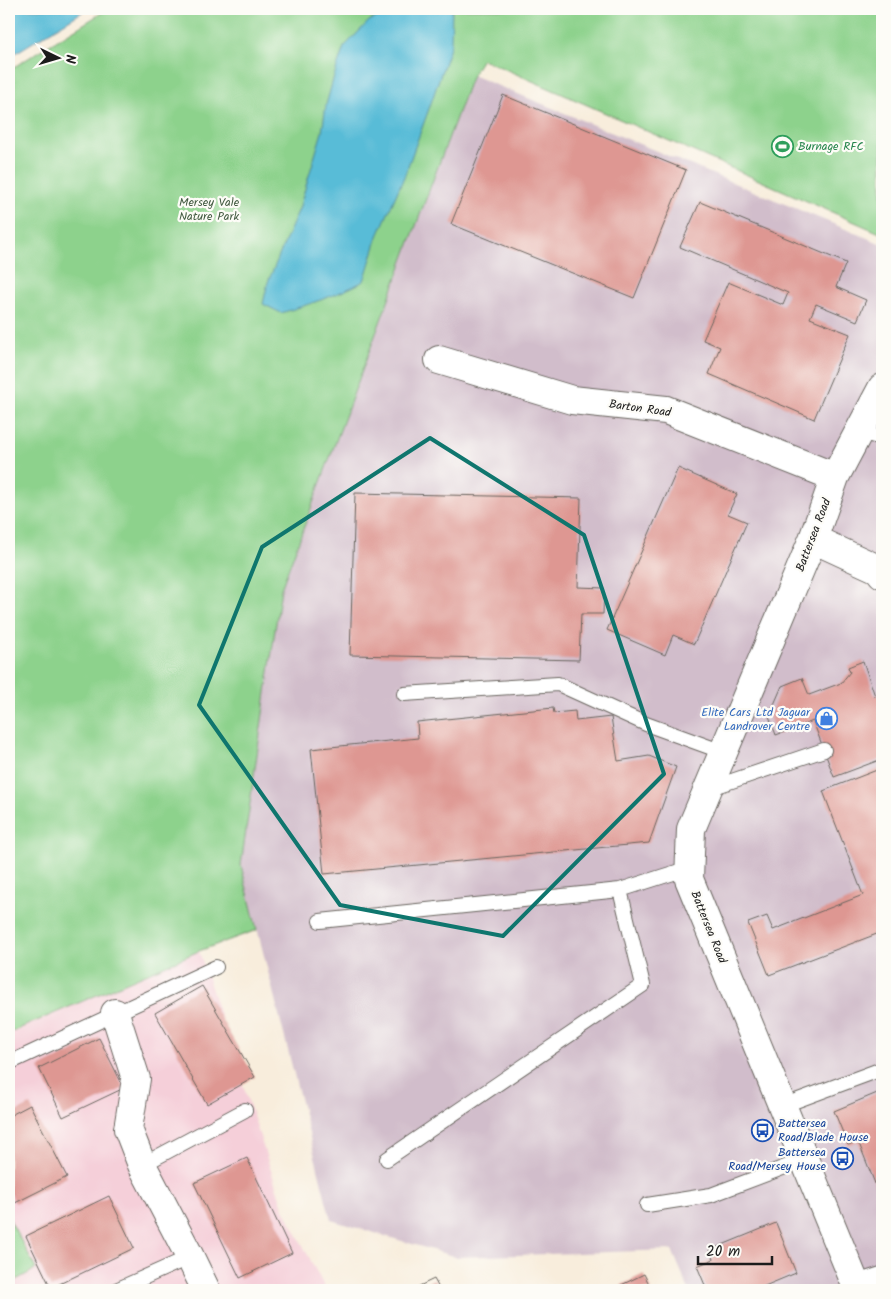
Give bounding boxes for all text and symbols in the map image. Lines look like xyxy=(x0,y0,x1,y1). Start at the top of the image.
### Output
north arrow xyxy=(32,32,82,82)
text: N xyxy=(59,54,81,65)
sports icon: Burnage RFC xyxy=(770,134,794,158)
place label: Burnage RFC xyxy=(798,137,864,156)
park label: Mersey Vale Nature Park xyxy=(179,193,240,226)
street label: Barton Road xyxy=(608,395,673,422)
street label: Battersea Road xyxy=(791,495,836,575)
place label: Elite Cars Ltd Jaguar Landrover Centre xyxy=(701,703,811,736)
shop icon: Elite Cars Ltd Jaguar Landrover Centre xyxy=(814,707,838,731)
street label: Battersea Road xyxy=(685,888,732,967)
place label: Battersea Road/Blade House xyxy=(778,1114,869,1147)
bus stop icon: Battersea Road/Blade House xyxy=(750,1118,774,1142)
place label: Battersea Road/Mersey House xyxy=(728,1143,827,1176)
bus stop icon: Battersea Road/Mersey House xyxy=(830,1147,854,1171)
scale bar xyxy=(698,1234,772,1266)
text: 20 m xyxy=(706,1240,740,1264)

